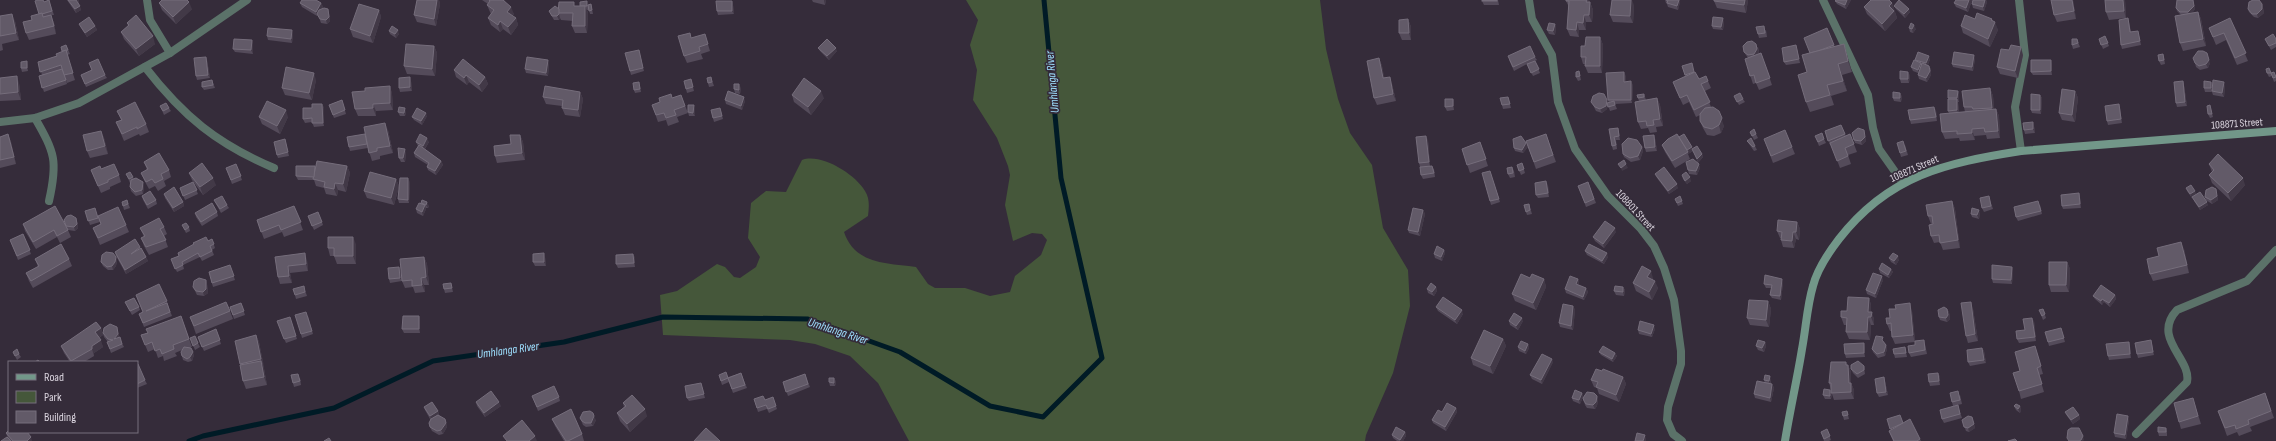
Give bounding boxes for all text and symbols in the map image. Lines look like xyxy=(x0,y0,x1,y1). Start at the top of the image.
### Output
water label: Umhlanga River xyxy=(1042,50,1063,114)
street label: 108871 Street xyxy=(2211,115,2264,132)
street label: 108871 Street xyxy=(1888,152,1941,185)
street label: 108801 Street xyxy=(1613,187,1659,234)
water label: Umhlanga River xyxy=(806,315,870,348)
water label: Umhlanga River xyxy=(476,339,541,362)
legend xyxy=(8,361,138,433)
text: Road xyxy=(44,370,64,385)
text: Park xyxy=(44,390,62,405)
text: Building xyxy=(44,410,76,425)

